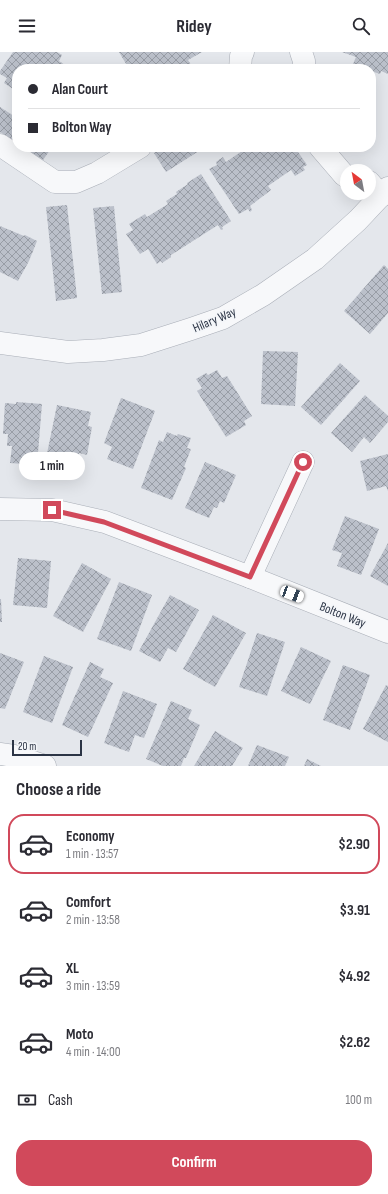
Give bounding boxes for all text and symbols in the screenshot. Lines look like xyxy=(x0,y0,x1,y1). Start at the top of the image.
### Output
icon: menu xyxy=(16,15,38,37)
icon: search xyxy=(350,15,372,37)
text: Ridey xyxy=(176,16,212,37)
text: Alan Court xyxy=(52,80,108,99)
text: Bolton Way xyxy=(52,118,111,137)
north arrow xyxy=(340,164,376,200)
map controls xyxy=(340,164,376,200)
street label: Hilary Way xyxy=(190,304,238,336)
callout: 1 min xyxy=(19,452,85,480)
route start xyxy=(294,453,312,471)
text: 1 min xyxy=(40,458,64,474)
route end xyxy=(43,501,61,519)
car xyxy=(279,584,305,604)
street label: Bolton Way xyxy=(317,598,368,631)
scale bar xyxy=(12,738,82,757)
text: 20 m xyxy=(18,740,36,753)
text: Choose a ride xyxy=(16,779,101,800)
icon: car xyxy=(18,826,54,862)
text: Economy xyxy=(66,827,115,846)
text: $2.90 xyxy=(338,835,370,854)
text: 1 min · 13:57 xyxy=(66,846,118,862)
icon: car xyxy=(18,892,54,928)
text: Comfort xyxy=(66,893,111,912)
text: $3.91 xyxy=(339,901,370,920)
text: 2 min · 13:58 xyxy=(66,912,120,928)
icon: car xyxy=(18,958,54,994)
text: XL xyxy=(66,959,79,978)
text: $4.92 xyxy=(338,967,370,986)
text: 3 min · 13:59 xyxy=(66,978,120,994)
icon: car xyxy=(18,1024,54,1060)
text: Moto xyxy=(66,1025,93,1044)
text: $2.62 xyxy=(339,1033,370,1052)
text: 4 min · 14:00 xyxy=(66,1044,121,1060)
icon: cash xyxy=(16,1089,38,1111)
text: Cash xyxy=(48,1091,73,1110)
text: 100 m xyxy=(345,1092,372,1108)
button: Confirm xyxy=(16,1140,372,1186)

